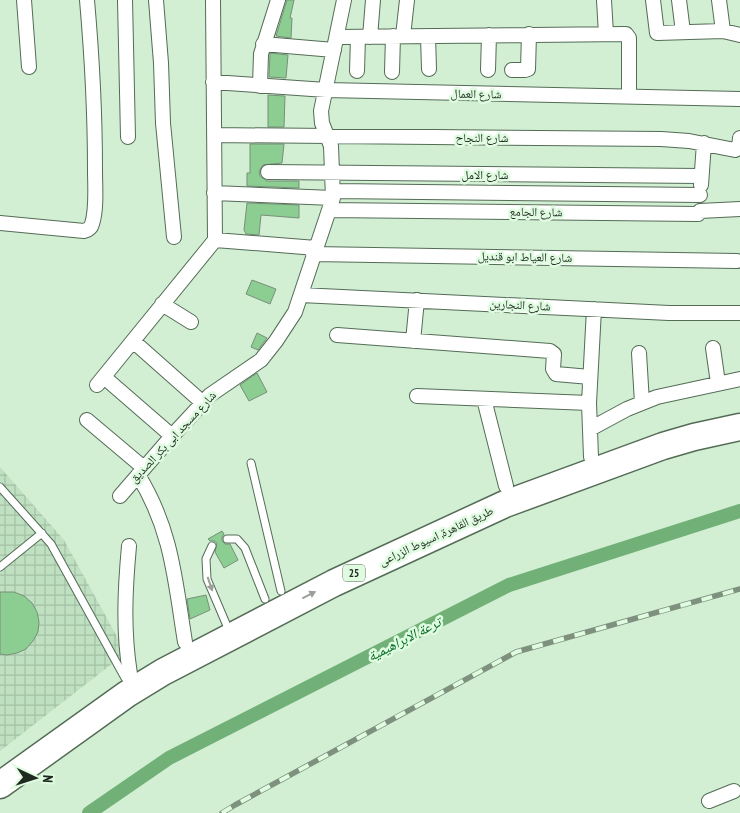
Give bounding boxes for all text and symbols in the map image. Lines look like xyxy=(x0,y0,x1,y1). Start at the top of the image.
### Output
street label: شارع العمال xyxy=(450,86,502,102)
street label: شارع النجاح xyxy=(456,130,509,146)
street label: شارع الامل xyxy=(462,167,509,183)
street label: شارع الجامع xyxy=(509,204,563,220)
street label: شارع العياط ابو قنديل xyxy=(478,248,573,266)
street label: شارع النجارين xyxy=(489,295,551,315)
street label: شارع مسجد ابى بكر الصديق xyxy=(126,387,220,486)
street label: طريق القاهرة, اسيوط الزراعى xyxy=(376,502,496,569)
road number: 25 xyxy=(343,564,365,582)
one-way arrow xyxy=(207,576,214,591)
one-way arrow xyxy=(302,591,316,599)
water label: ترعة الابراهيمية xyxy=(364,612,446,665)
north arrow xyxy=(10,753,60,803)
text: N xyxy=(39,775,57,783)

